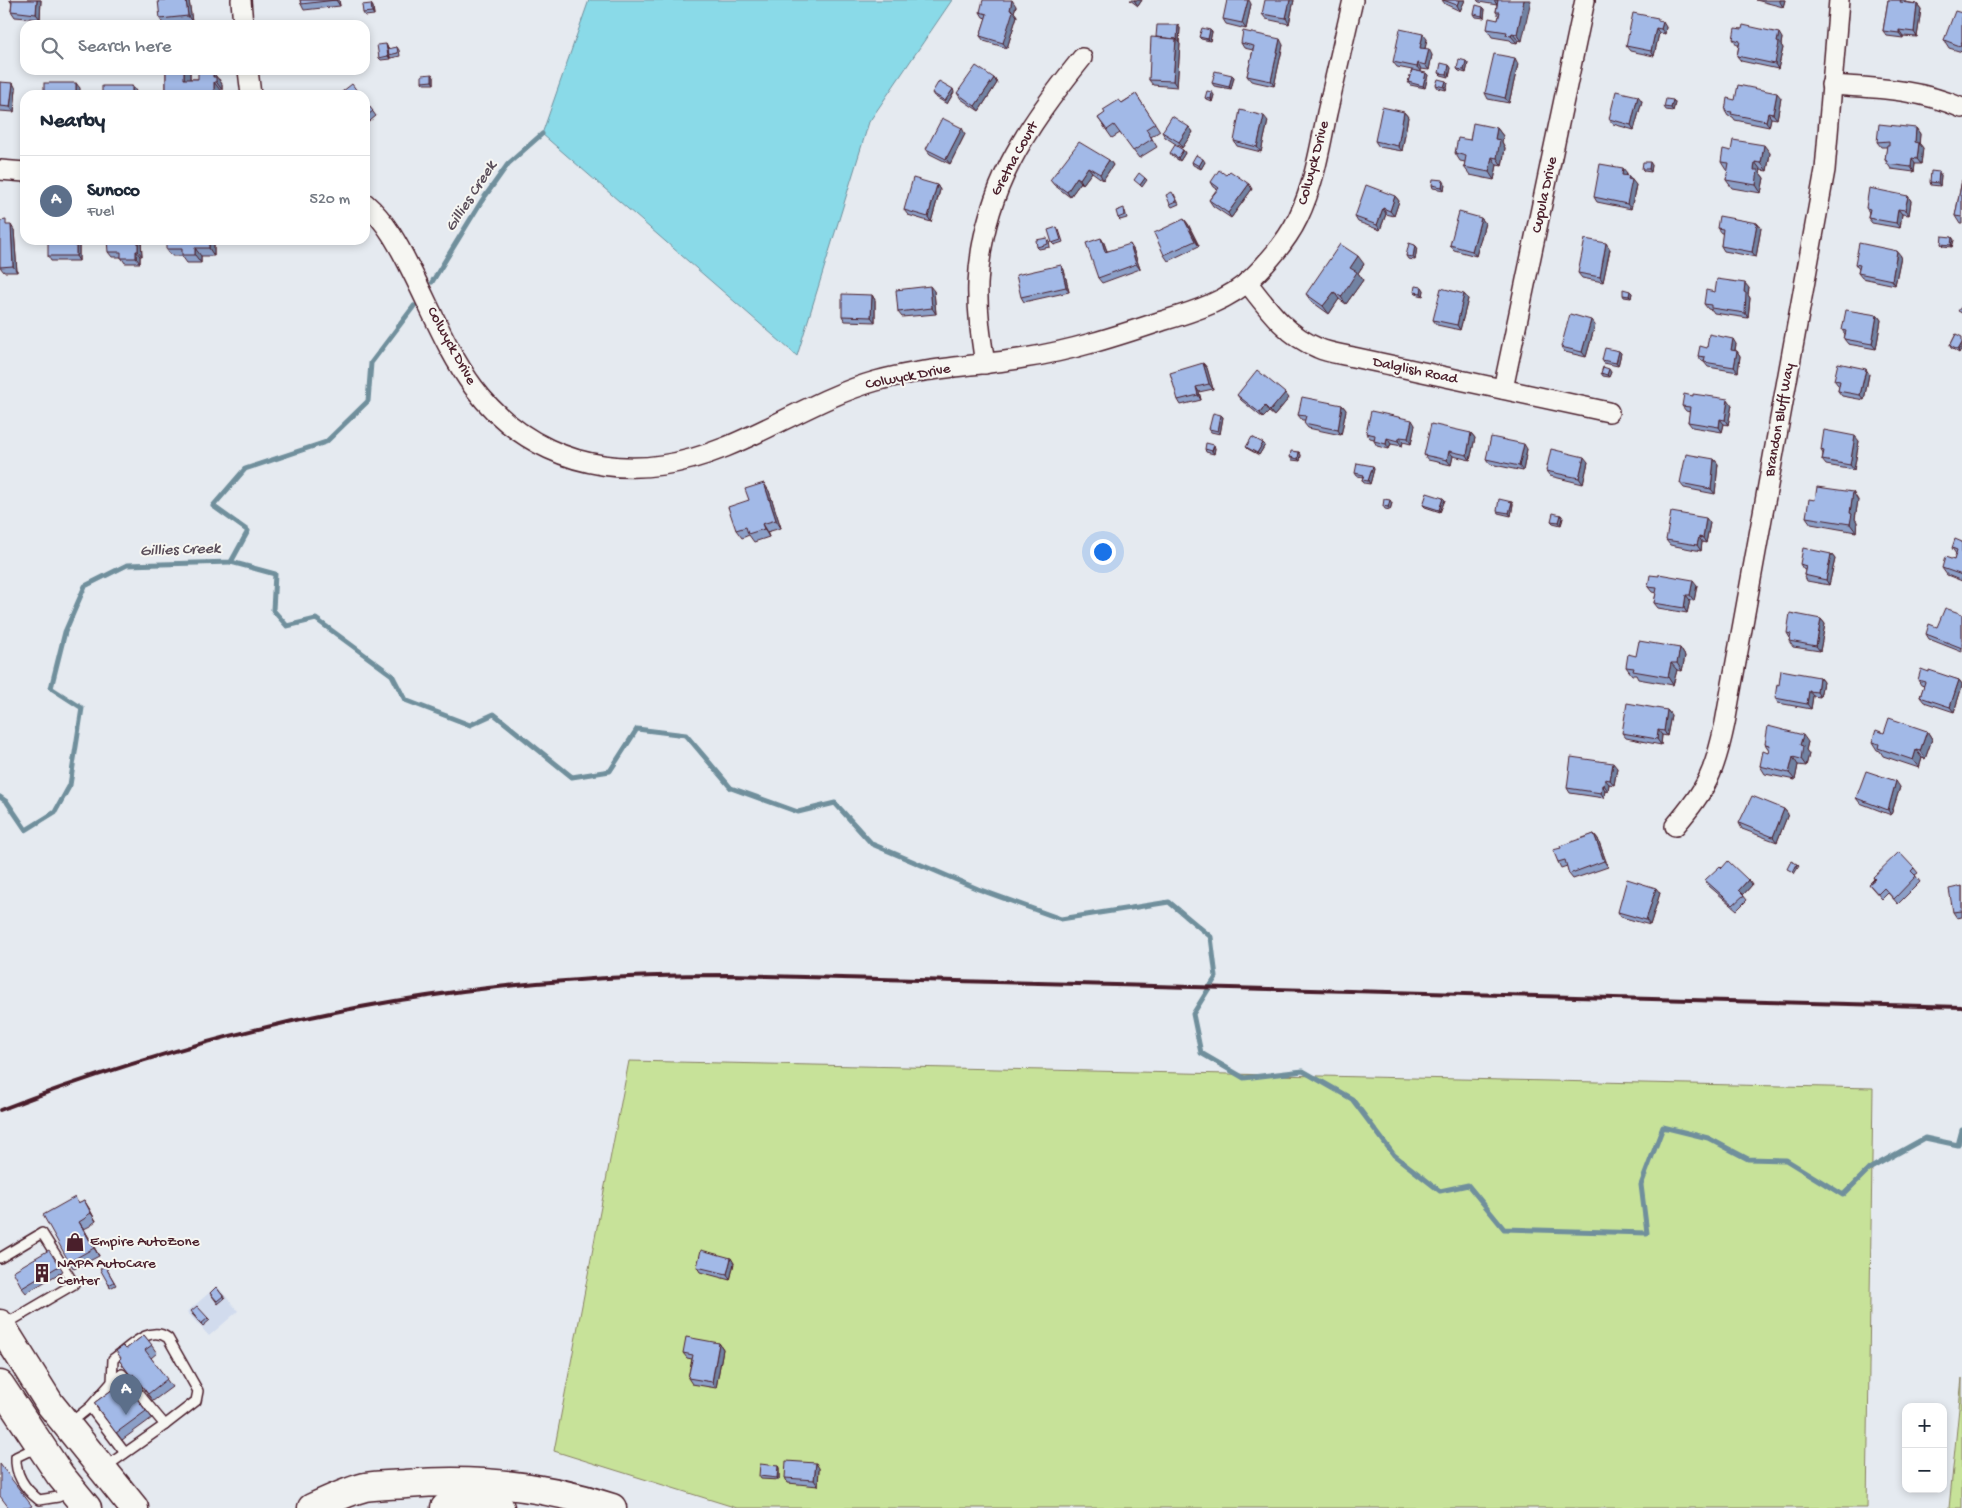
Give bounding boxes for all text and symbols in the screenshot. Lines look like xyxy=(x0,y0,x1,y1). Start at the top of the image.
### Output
search box xyxy=(20,20,370,75)
icon: search xyxy=(38,34,66,62)
text: Search here xyxy=(78,36,172,59)
text: Nearby xyxy=(40,110,105,135)
street label: Gretna Court xyxy=(987,117,1044,199)
street label: Colwyck Drive xyxy=(1294,119,1334,207)
street label: Cupula Drive xyxy=(1528,155,1562,235)
water label: Gillies Creek xyxy=(442,157,503,236)
text: Sunoco xyxy=(87,180,140,203)
text: A xyxy=(51,191,61,210)
text: 520 m xyxy=(310,191,350,210)
text: Fuel xyxy=(87,203,114,222)
street label: Colwyck Drive xyxy=(422,304,480,388)
street label: Dalglish Road xyxy=(1370,353,1460,389)
street label: Colwyck Drive xyxy=(864,360,952,394)
street label: Brandon Bluff Way xyxy=(1761,361,1799,479)
your location xyxy=(1090,539,1116,565)
water label: Gillies Creek xyxy=(140,540,222,562)
shop icon: Empire AutoZone xyxy=(64,1231,86,1253)
place label: Empire AutoZone xyxy=(90,1233,200,1251)
place label: NAPA AutoCare Center xyxy=(57,1255,156,1290)
building icon: NAPA AutoCare Center xyxy=(31,1262,53,1284)
pin: A xyxy=(110,1374,142,1415)
map controls xyxy=(1902,1403,1947,1493)
button: + xyxy=(1902,1403,1947,1448)
button: − xyxy=(1902,1448,1947,1493)

